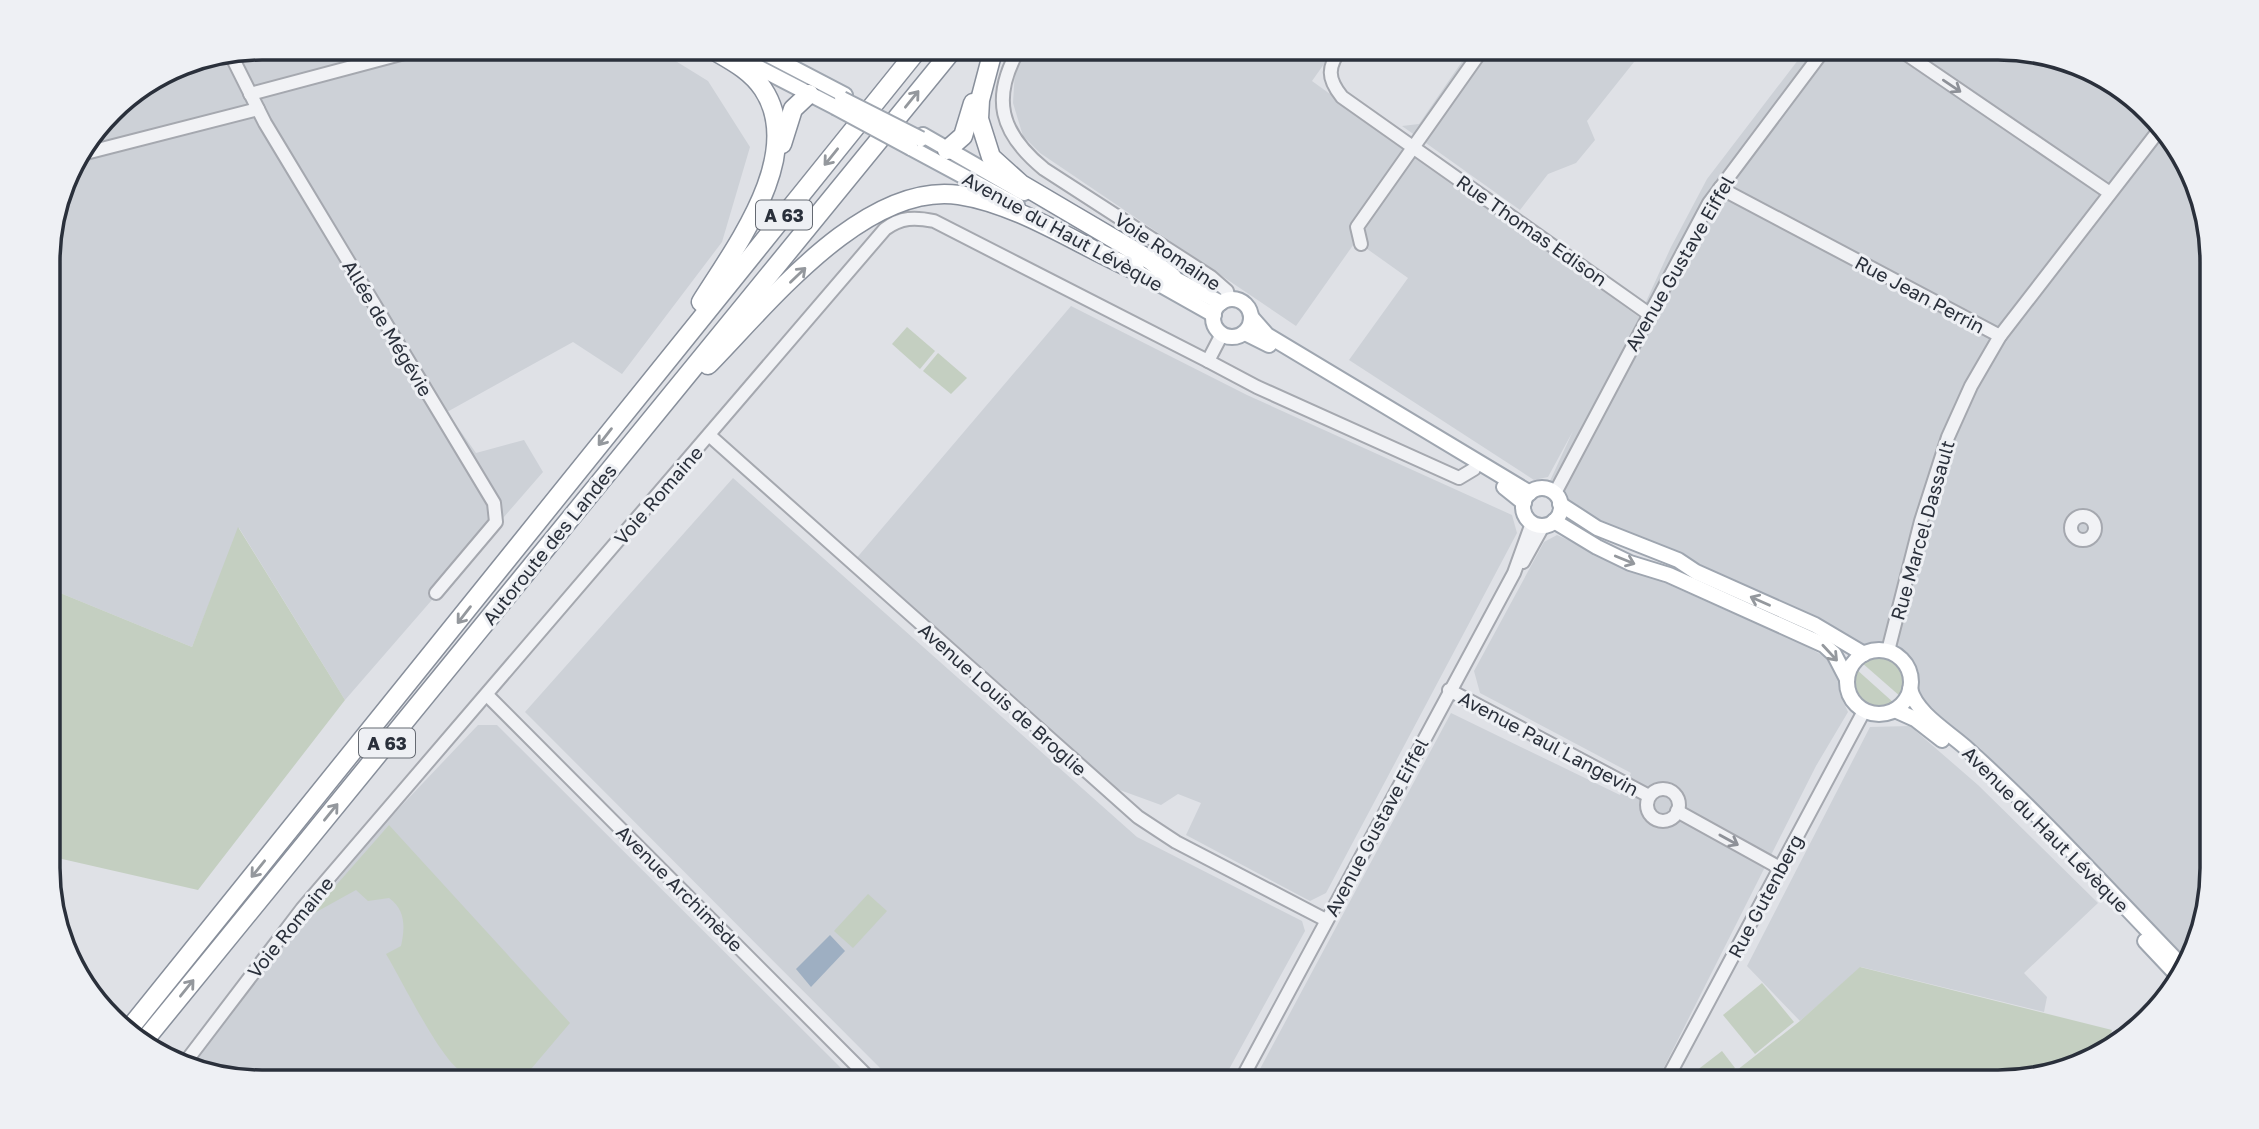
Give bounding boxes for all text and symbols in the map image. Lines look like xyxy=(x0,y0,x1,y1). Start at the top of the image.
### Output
one-way arrow xyxy=(1942,79,1961,93)
one-way arrow xyxy=(905,91,920,109)
one-way arrow xyxy=(823,148,839,166)
street label: Avenue du Haut Lévèque xyxy=(959,166,1167,296)
street label: Rue Thomas Edison xyxy=(1452,169,1612,291)
street label: Avenue Gustave Eiffel xyxy=(1619,171,1739,355)
road number: A 63 xyxy=(756,200,812,230)
street label: Voie Romaine xyxy=(1110,207,1226,295)
street label: Rue Jean Perrin xyxy=(1851,250,1989,338)
street label: Allée de Mégévie xyxy=(338,256,438,400)
one-way arrow xyxy=(789,266,806,283)
one-way arrow xyxy=(598,427,613,445)
street label: Rue Marcel Dassault xyxy=(1885,437,1959,623)
street label: Voie Romaine xyxy=(609,441,707,549)
street label: Autoroute des Landes xyxy=(477,459,621,629)
one-way arrow xyxy=(1613,554,1635,567)
one-way arrow xyxy=(1749,594,1771,607)
one-way arrow xyxy=(456,606,472,624)
street label: Avenue Louis de Broglie xyxy=(914,618,1092,780)
one-way arrow xyxy=(1822,644,1838,662)
street label: Avenue Paul Langevin xyxy=(1455,686,1643,800)
road number: A 63 xyxy=(359,728,415,758)
street label: Avenue Gustave Eiffel xyxy=(1319,734,1433,920)
street label: Avenue du Haut Lévèque xyxy=(1958,741,2134,917)
one-way arrow xyxy=(323,803,339,821)
street label: Avenue Archimède xyxy=(612,820,748,956)
street label: Rue Gutenberg xyxy=(1723,830,1807,962)
one-way arrow xyxy=(1718,833,1738,847)
one-way arrow xyxy=(250,859,266,877)
street label: Voie Romaine xyxy=(242,872,338,982)
one-way arrow xyxy=(179,980,195,998)

